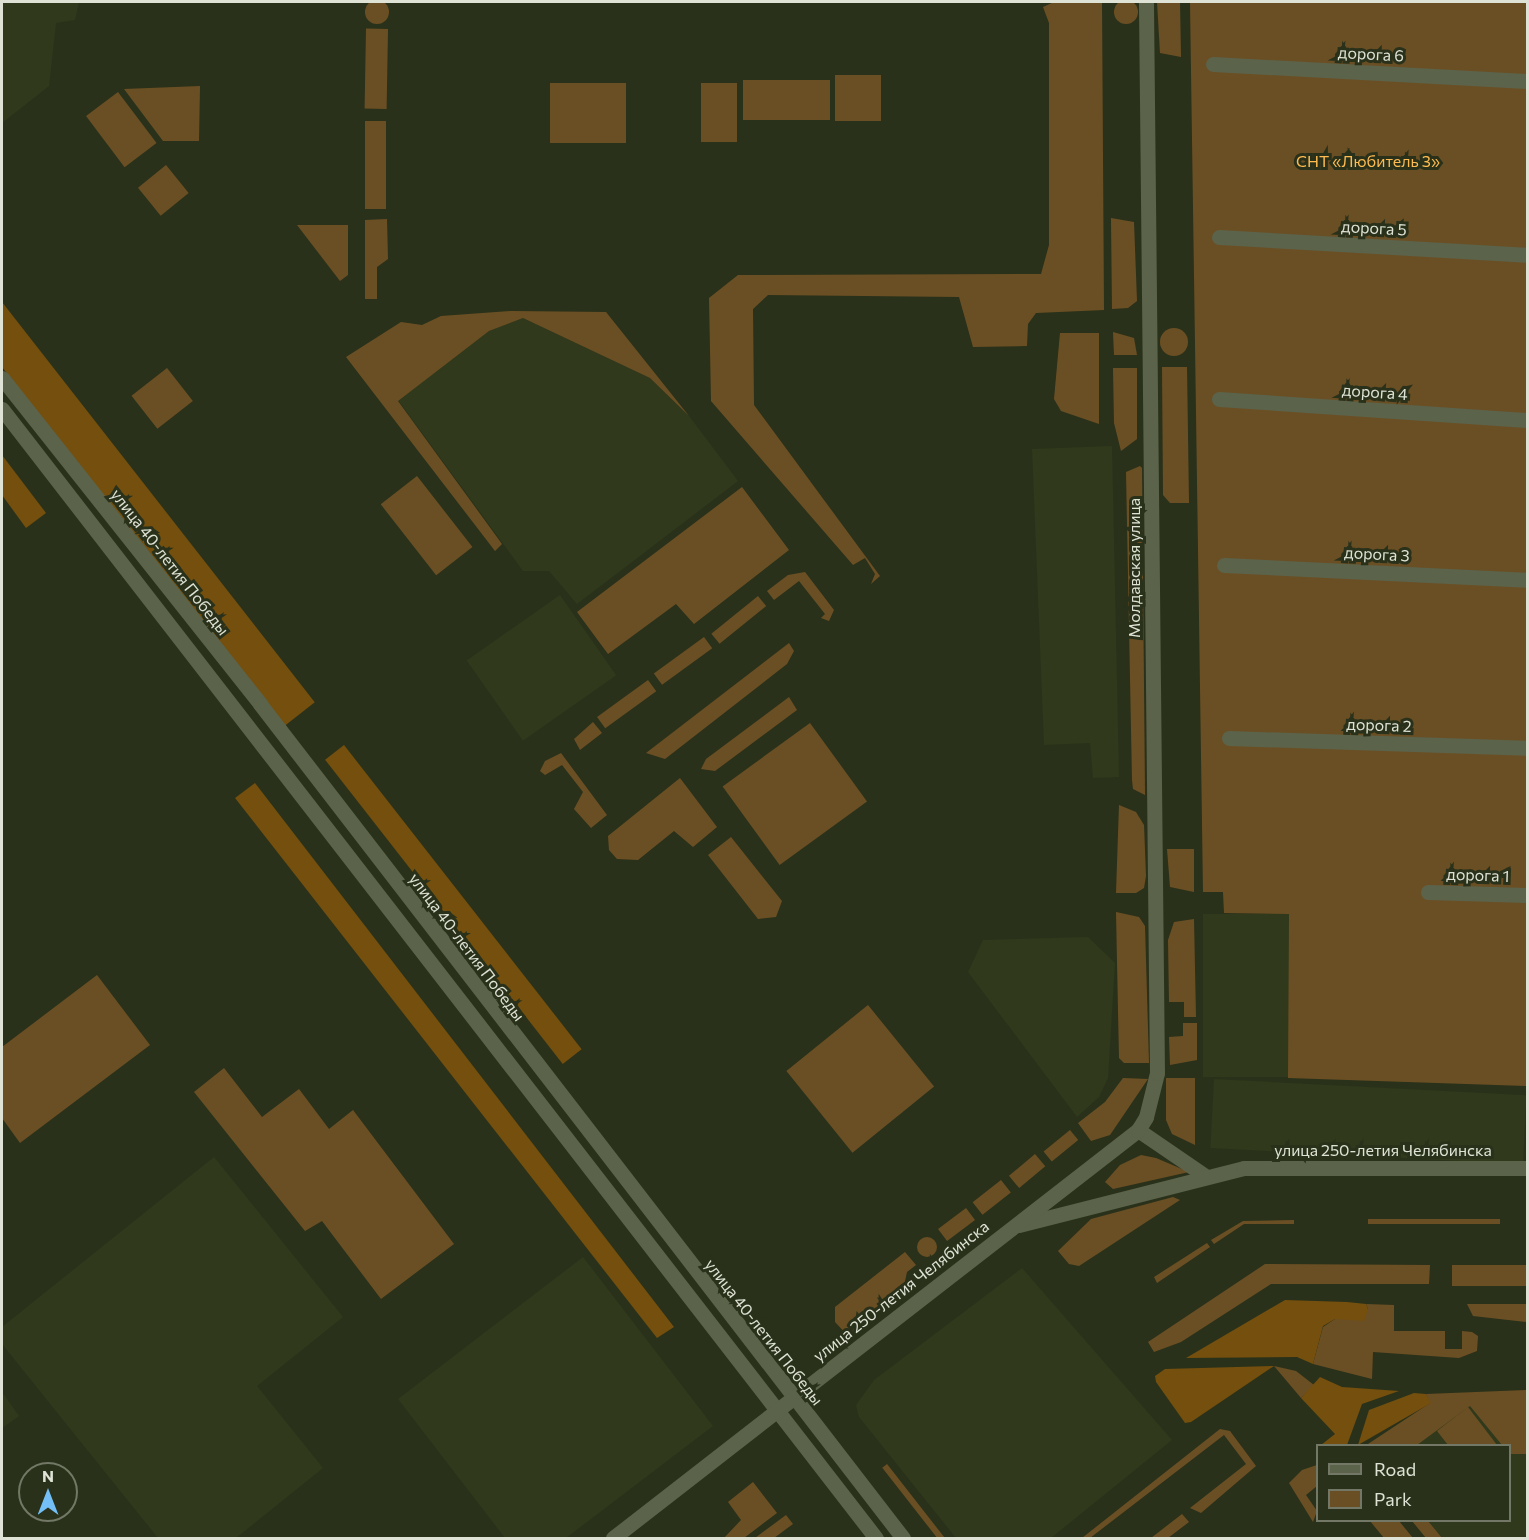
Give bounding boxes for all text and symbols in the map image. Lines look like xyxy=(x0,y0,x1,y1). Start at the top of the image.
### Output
street label: дорога 6 xyxy=(1338,43,1404,65)
park label: СНТ «Любитель 3» xyxy=(1296,151,1440,171)
street label: дорога 5 xyxy=(1341,217,1407,239)
street label: дорога 4 xyxy=(1342,380,1408,404)
street label: улица 40-летия Победы xyxy=(107,485,233,639)
street label: Молдавская улица xyxy=(1124,498,1144,638)
street label: дорога 3 xyxy=(1344,543,1410,565)
street label: дорога 2 xyxy=(1346,714,1412,736)
street label: дорога 1 xyxy=(1446,864,1510,886)
street label: улица 40-летия Победы xyxy=(405,869,529,1025)
street label: улица 250-летия Челябинска xyxy=(1274,1140,1492,1160)
street label: улица 250-летия Челябинска xyxy=(809,1216,993,1366)
street label: улица 40-летия Победы xyxy=(701,1255,827,1409)
legend xyxy=(1316,1444,1511,1522)
text: Road xyxy=(1374,1458,1416,1480)
north arrow xyxy=(18,1462,78,1522)
text: N xyxy=(42,1466,54,1485)
text: Park xyxy=(1374,1488,1412,1510)

